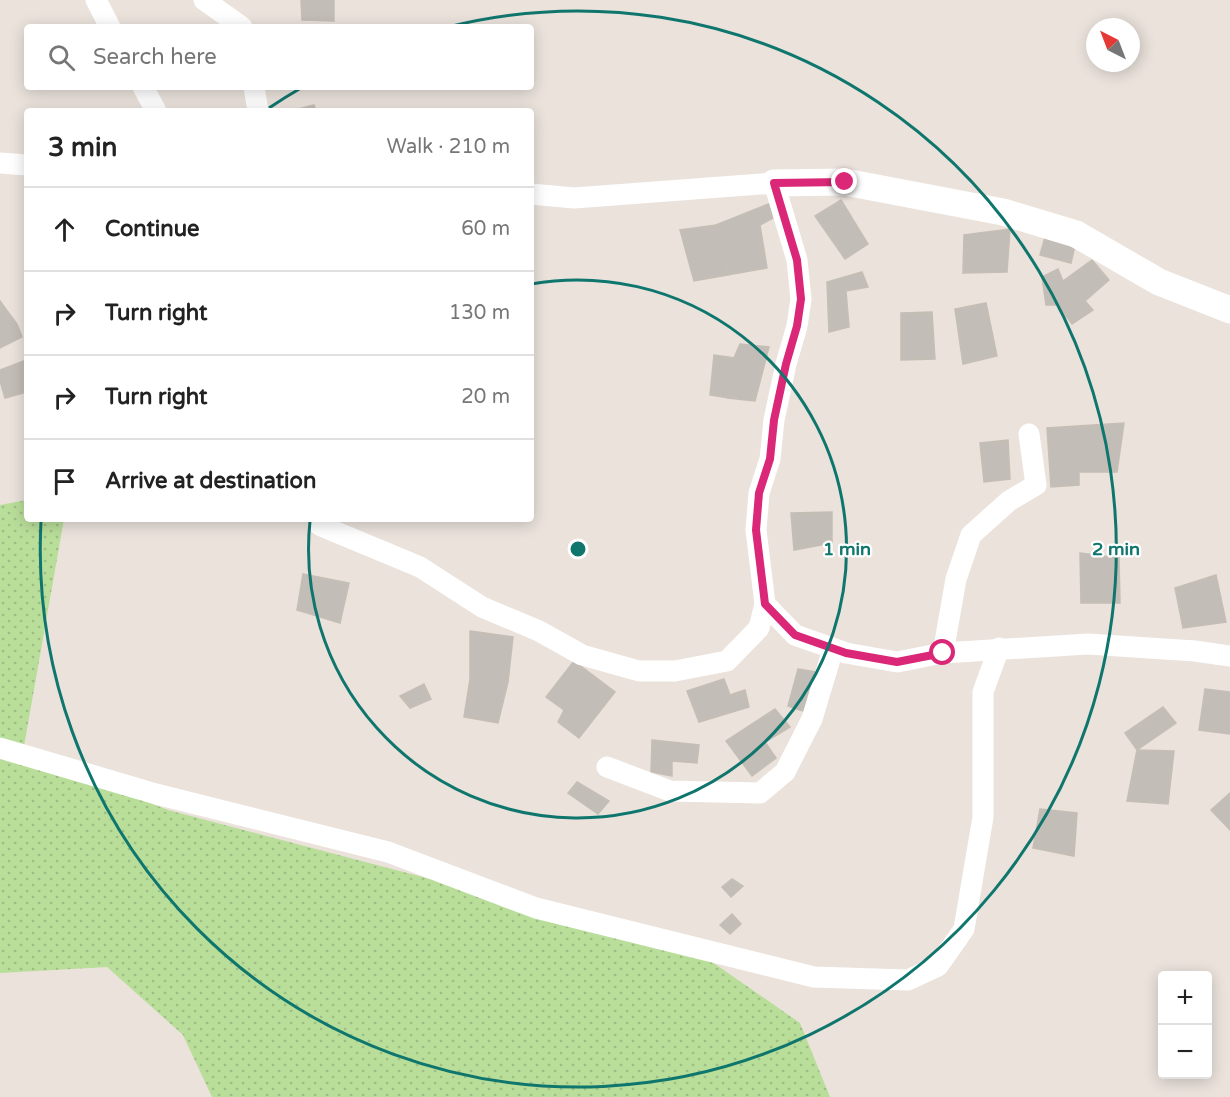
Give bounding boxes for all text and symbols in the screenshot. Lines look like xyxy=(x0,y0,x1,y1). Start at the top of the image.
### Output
north arrow xyxy=(1086,18,1140,72)
search box xyxy=(24,24,534,90)
icon: search xyxy=(45,41,78,74)
text: Search here xyxy=(93,44,217,70)
text: 3 min xyxy=(48,132,117,163)
text: Walk · 210 m xyxy=(387,135,510,159)
route end xyxy=(831,168,857,194)
icon: ahead xyxy=(48,213,81,246)
text: Continue xyxy=(105,216,200,242)
text: 60 m xyxy=(461,217,510,241)
icon: right xyxy=(48,297,81,330)
text: Turn right xyxy=(105,300,207,326)
text: 130 m xyxy=(449,301,510,325)
icon: right xyxy=(48,381,81,414)
text: Turn right xyxy=(105,384,207,410)
text: 20 m xyxy=(461,385,510,409)
icon: arrive xyxy=(48,465,81,498)
text: Arrive at destination xyxy=(105,468,316,494)
text: 1 min xyxy=(823,538,871,560)
text: 2 min xyxy=(1092,538,1140,560)
centre of rings xyxy=(568,539,588,559)
route start xyxy=(929,639,955,665)
map controls xyxy=(1158,971,1212,1079)
button: + xyxy=(1158,971,1212,1025)
button: − xyxy=(1158,1025,1212,1079)

